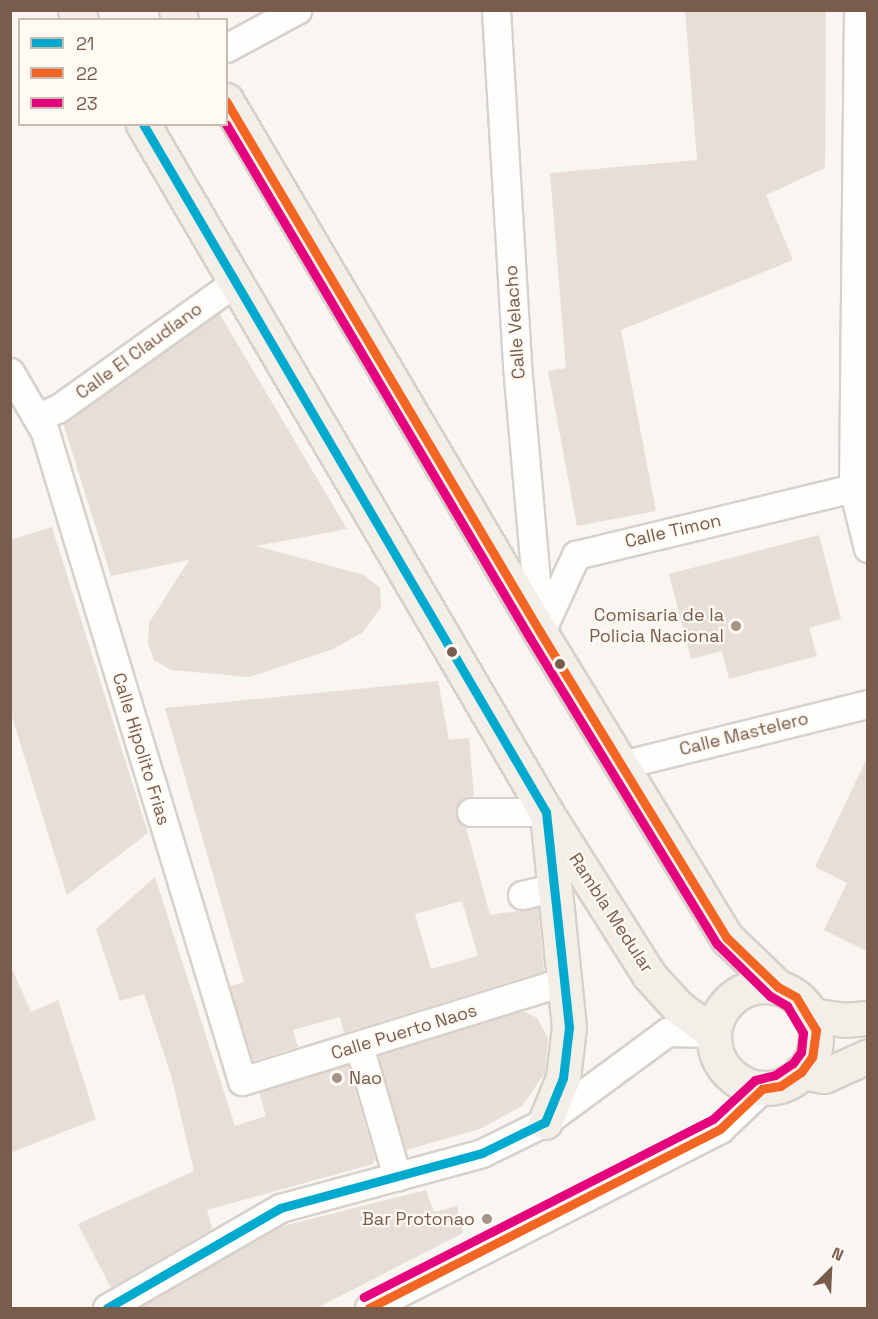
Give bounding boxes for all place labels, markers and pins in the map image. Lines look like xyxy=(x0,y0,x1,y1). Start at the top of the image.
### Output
place label: Comisaria de la Policia Nacional xyxy=(589,605,724,648)
marker: Comisaria de la Policia Nacional xyxy=(729,619,743,633)
unlabelled marker xyxy=(446,646,458,658)
unlabelled marker xyxy=(554,658,566,670)
place label: Nao xyxy=(349,1067,382,1089)
marker: Nao xyxy=(330,1071,344,1085)
place label: Bar Protonao xyxy=(362,1208,475,1230)
marker: Bar Protonao xyxy=(480,1212,494,1226)

